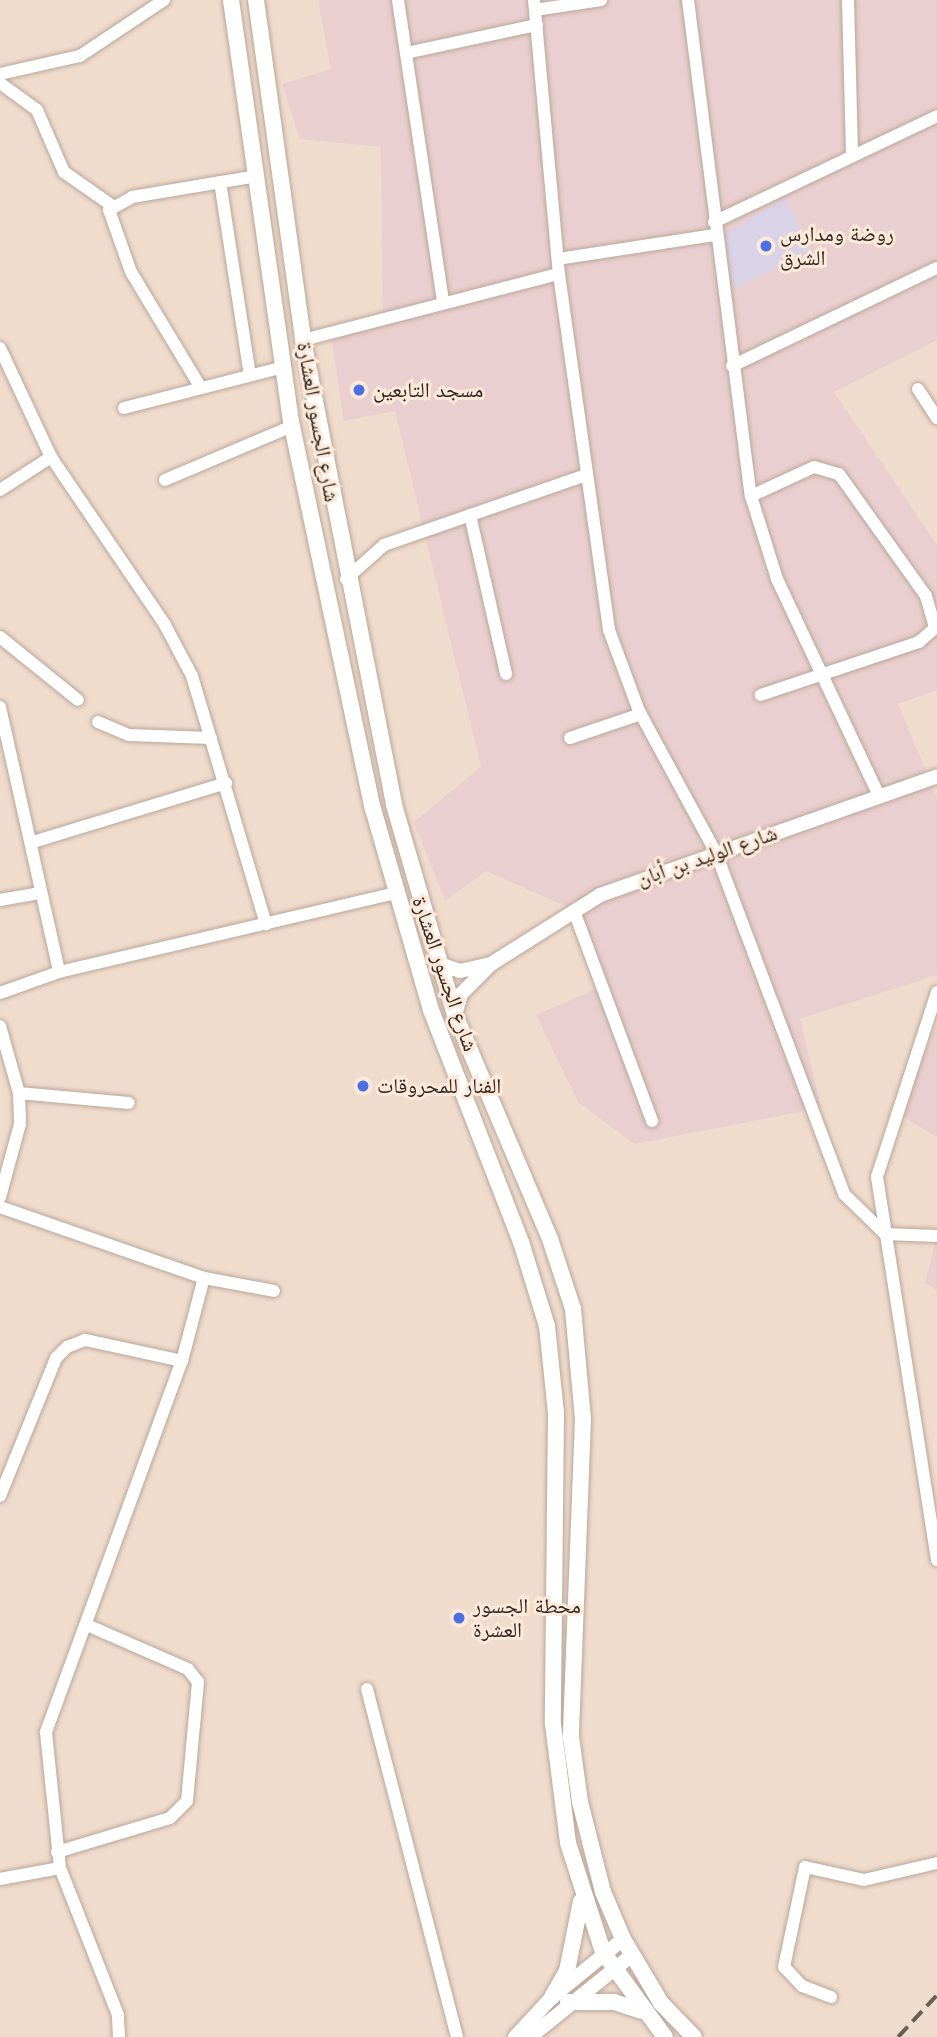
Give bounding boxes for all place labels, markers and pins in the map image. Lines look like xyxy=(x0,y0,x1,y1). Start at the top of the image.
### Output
place label: روضة ومدارس الشرق xyxy=(780,221,894,271)
marker: روضة ومدارس الشرق xyxy=(758,238,774,254)
place label: مسجد التابعين xyxy=(373,377,483,403)
marker: مسجد التابعين xyxy=(351,382,367,398)
place label: الفنار للمحروقات xyxy=(377,1073,501,1099)
marker: الفنار للمحروقات xyxy=(355,1078,371,1094)
place label: محطة الجسور العشرة xyxy=(473,1593,581,1643)
marker: محطة الجسور العشرة xyxy=(451,1610,467,1626)

